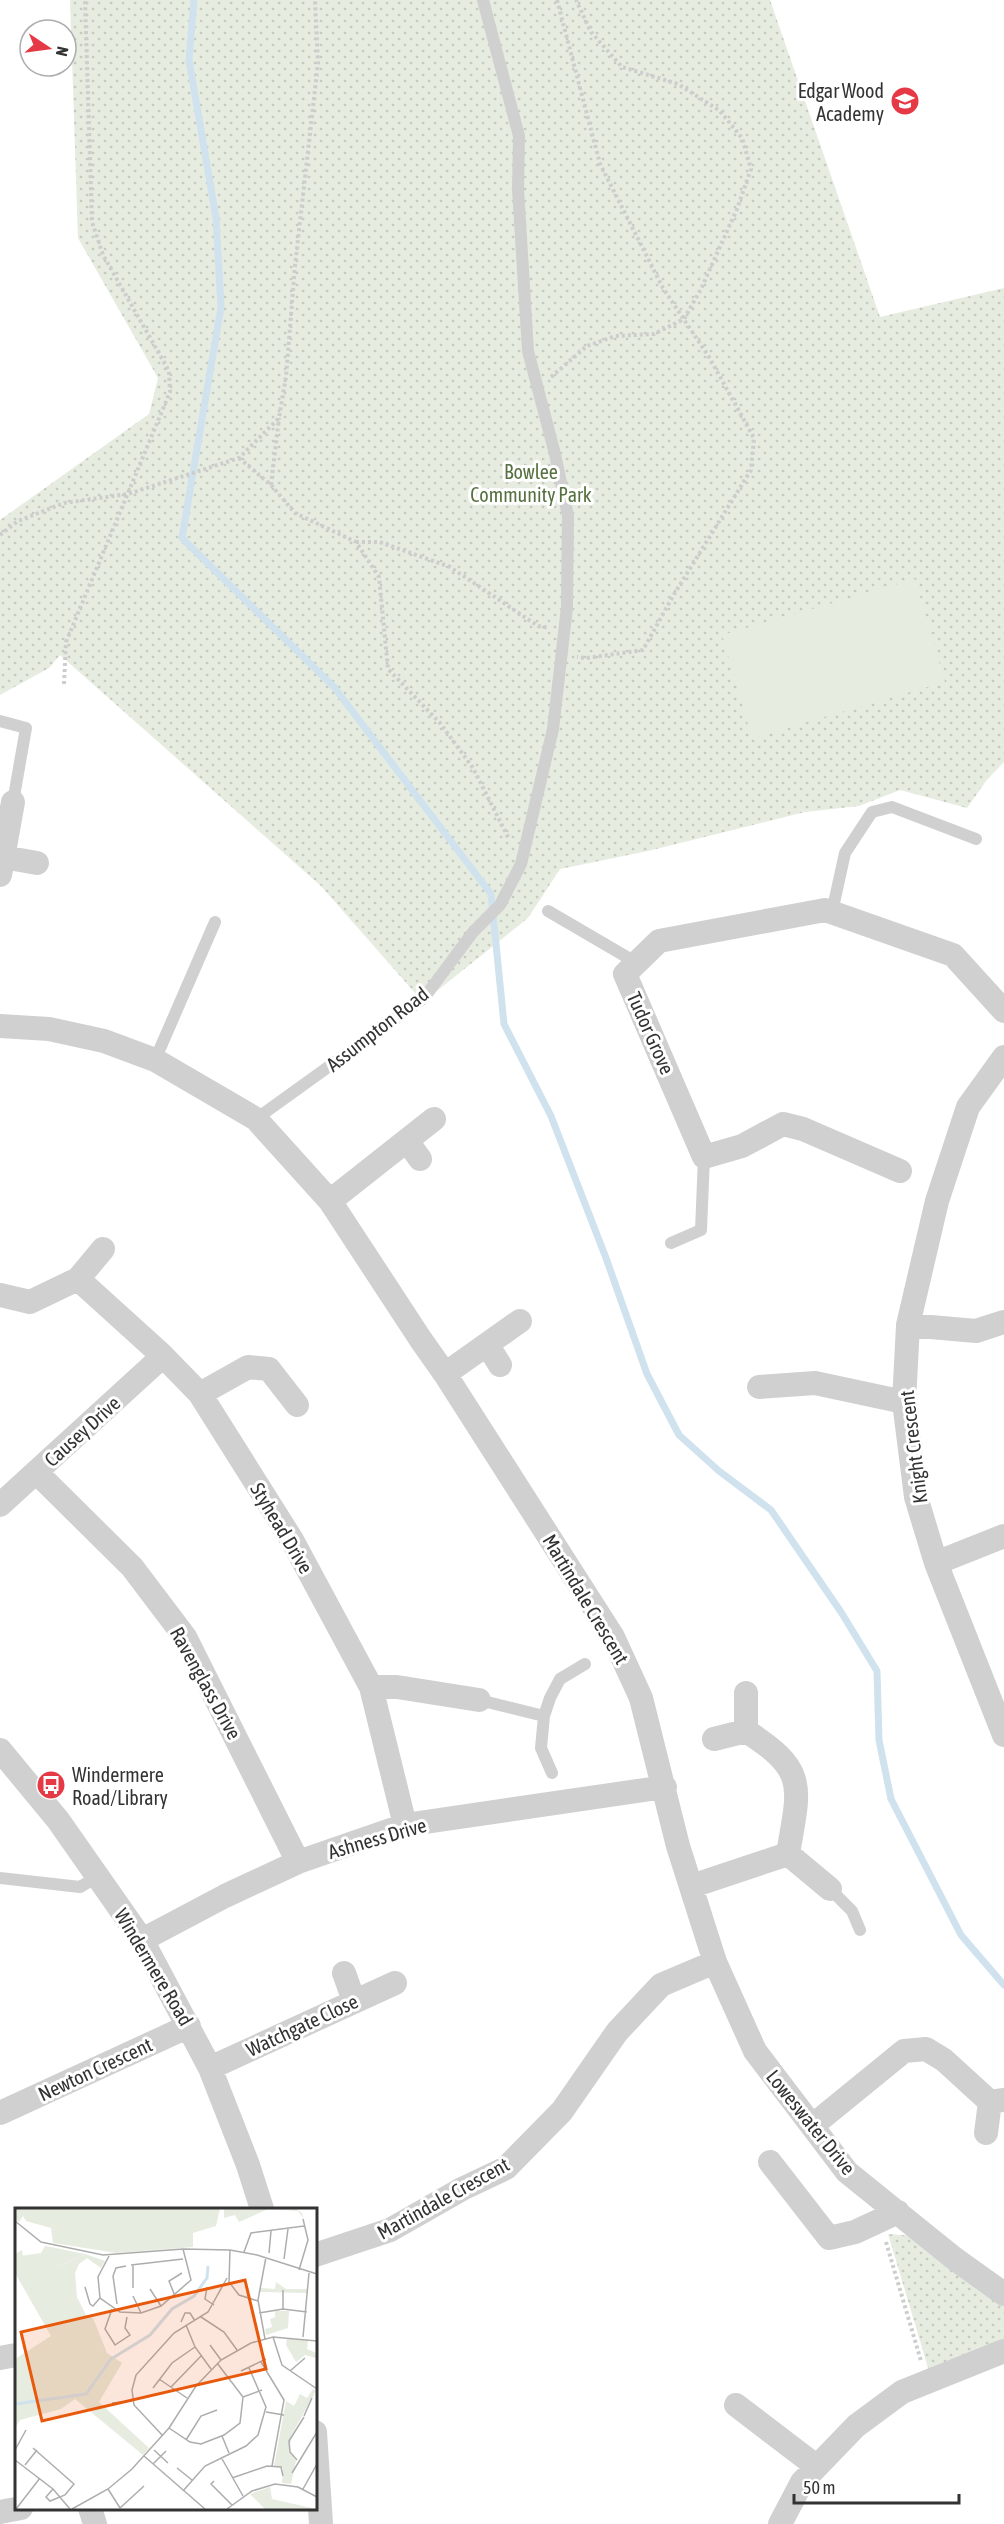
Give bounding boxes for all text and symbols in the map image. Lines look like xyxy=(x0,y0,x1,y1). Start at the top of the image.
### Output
north arrow xyxy=(18,18,78,78)
text: N xyxy=(53,45,72,58)
place label: Edgar Wood Academy xyxy=(798,79,884,125)
school or university icon: Edgar Wood Academy xyxy=(889,85,921,117)
park label: Bowlee Community Park xyxy=(470,460,592,506)
street label: Assumpton Road xyxy=(321,982,433,1076)
street label: Tudor Grove xyxy=(623,988,679,1078)
street label: Knight Crescent xyxy=(895,1389,931,1505)
street label: Causey Drive xyxy=(39,1391,125,1471)
street label: Styhead Drive xyxy=(246,1479,318,1577)
street label: Martindale Crescent xyxy=(538,1530,634,1668)
street label: Ravenglass Drive xyxy=(166,1623,246,1743)
place label: Windermere Road/Library xyxy=(72,1763,168,1809)
bus stop icon: Windermere Road/Library xyxy=(35,1769,67,1801)
street label: Ashness Drive xyxy=(325,1813,429,1863)
street label: Windermere Road xyxy=(110,1904,198,2030)
street label: Watchgate Close xyxy=(243,1989,361,2061)
street label: Newton Crescent xyxy=(34,2032,156,2105)
street label: Loweswater Drive xyxy=(762,2065,860,2179)
street label: Martindale Crescent xyxy=(373,2152,513,2244)
inset map xyxy=(15,2208,316,2509)
scale bar xyxy=(794,2467,959,2505)
text: 50 m xyxy=(803,2477,835,2498)

